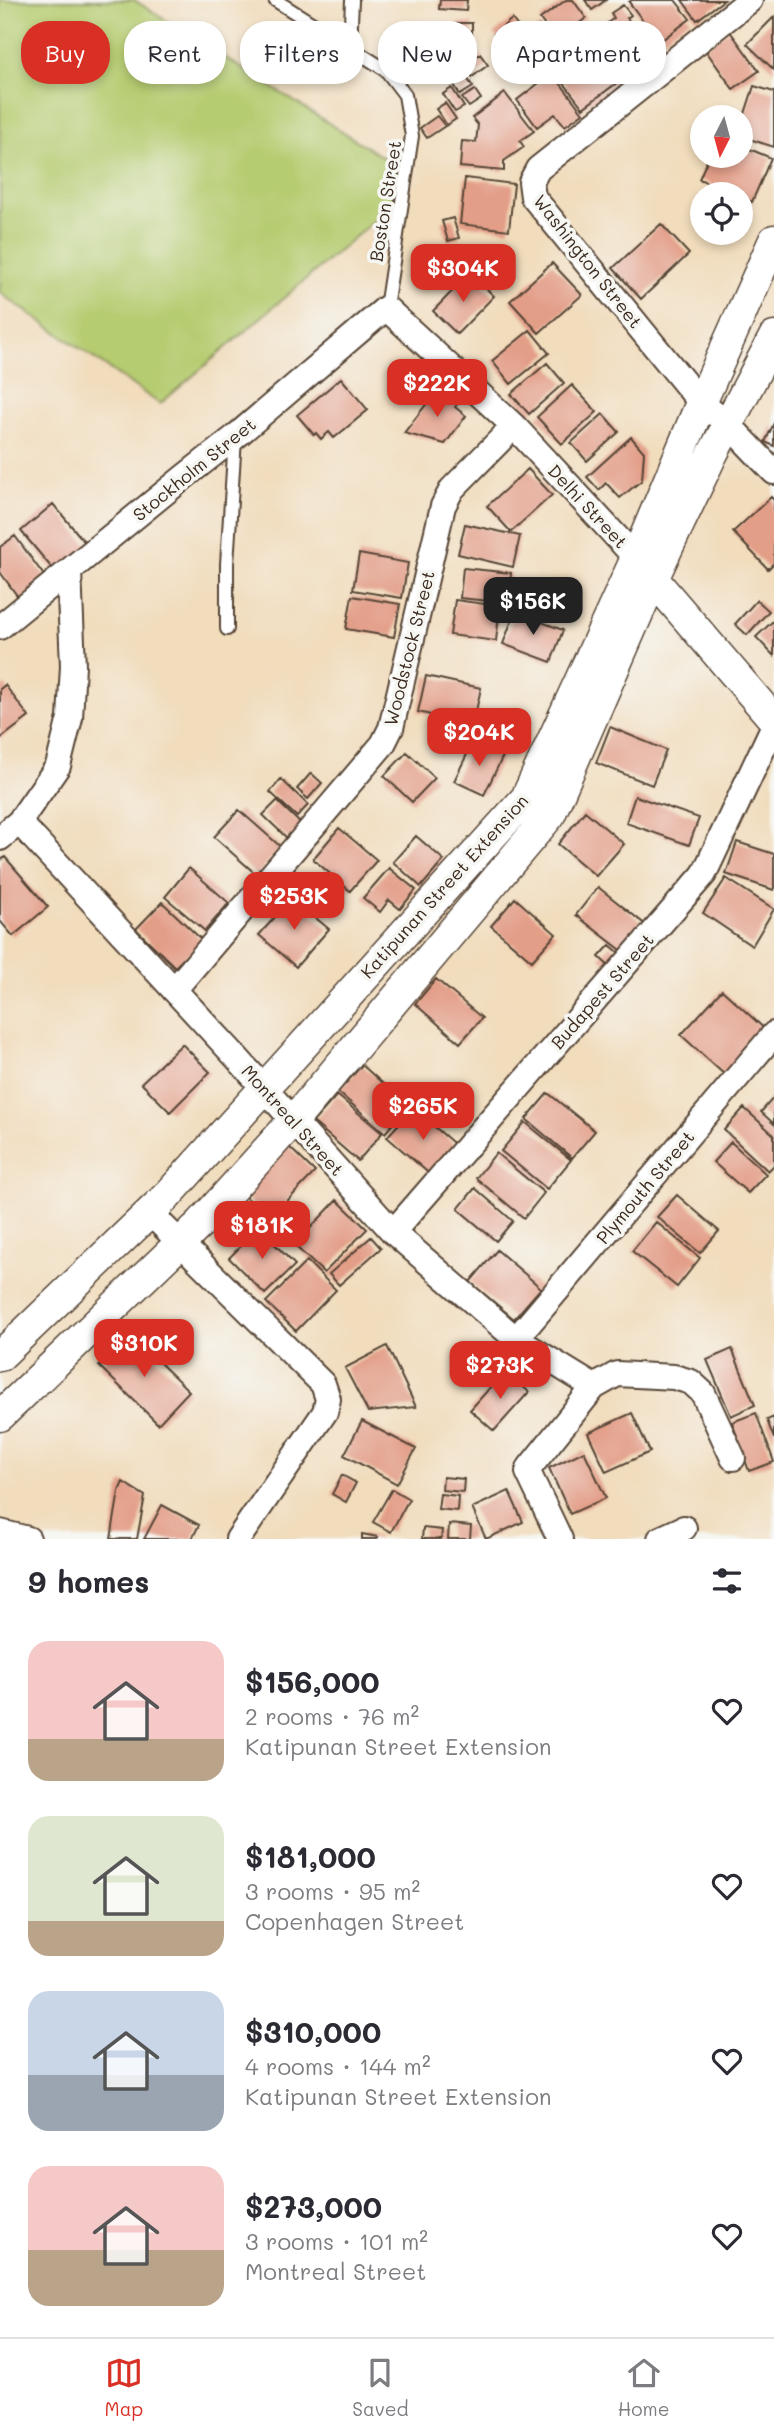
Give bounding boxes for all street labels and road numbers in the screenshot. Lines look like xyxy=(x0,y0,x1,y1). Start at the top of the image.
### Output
street label: Boston Street xyxy=(364,139,406,263)
street label: Washington Street xyxy=(528,189,648,333)
street label: Stockholm Street xyxy=(128,412,260,526)
street label: Delhi Street xyxy=(543,459,633,553)
street label: Woodstock Street xyxy=(378,568,440,728)
street label: Katipunan Street Extension xyxy=(355,789,533,983)
street label: Budapest Street xyxy=(545,928,659,1054)
street label: Montreal Street xyxy=(237,1059,349,1181)
street label: Plymouth Street xyxy=(591,1125,699,1249)

